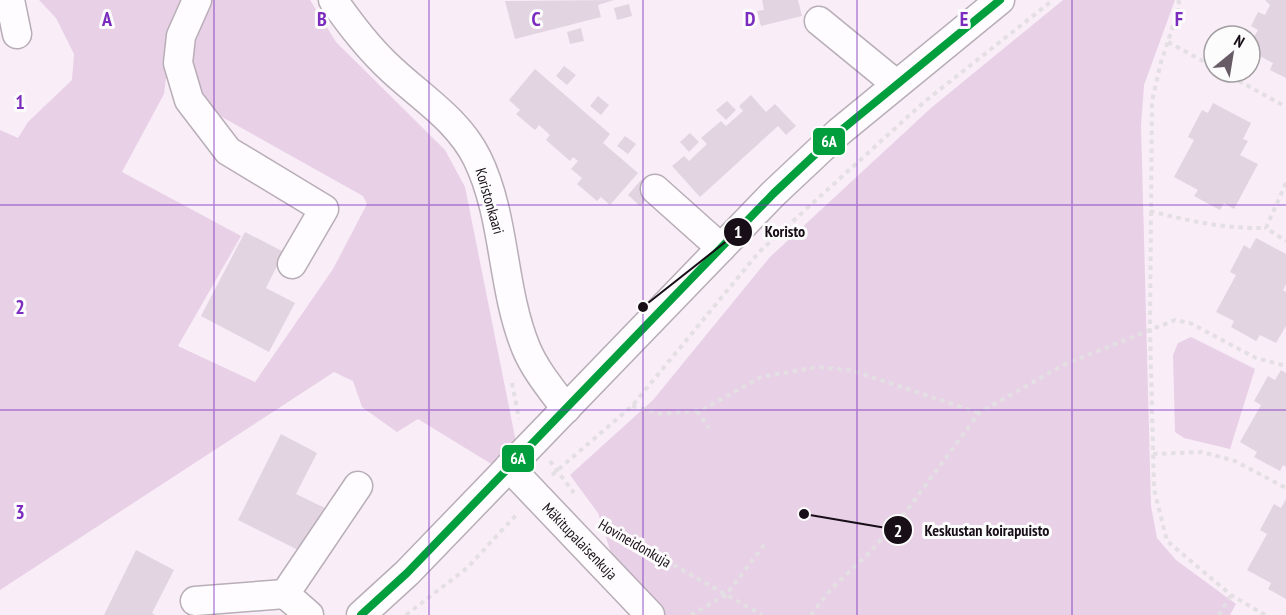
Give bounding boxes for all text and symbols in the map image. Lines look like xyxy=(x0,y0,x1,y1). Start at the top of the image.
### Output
text: A xyxy=(101,6,113,32)
text: B xyxy=(317,6,327,32)
text: C xyxy=(531,6,541,32)
text: D xyxy=(745,6,756,32)
text: E xyxy=(960,6,968,32)
text: F xyxy=(1175,6,1183,32)
north arrow xyxy=(1202,24,1262,84)
text: N xyxy=(1231,30,1248,52)
text: 1 xyxy=(15,89,25,115)
line badge: 6A xyxy=(812,127,846,156)
text: 6A xyxy=(821,131,838,151)
street label: Koristonkaari xyxy=(471,166,509,236)
callout: Koristo xyxy=(723,215,817,249)
text: 1 xyxy=(734,220,742,243)
text: Koristo xyxy=(765,221,805,241)
text: 2 xyxy=(15,294,25,320)
line badge: 6A xyxy=(501,444,535,473)
text: 6A xyxy=(510,448,527,468)
street label: Mäkitupalaisenkuja xyxy=(538,498,622,584)
text: 3 xyxy=(15,499,25,525)
callout: Keskustan koirapuisto xyxy=(883,513,1062,547)
street label: Hovineidonkuja xyxy=(595,515,675,571)
text: 2 xyxy=(894,519,902,542)
text: Keskustan koirapuisto xyxy=(925,520,1049,540)

